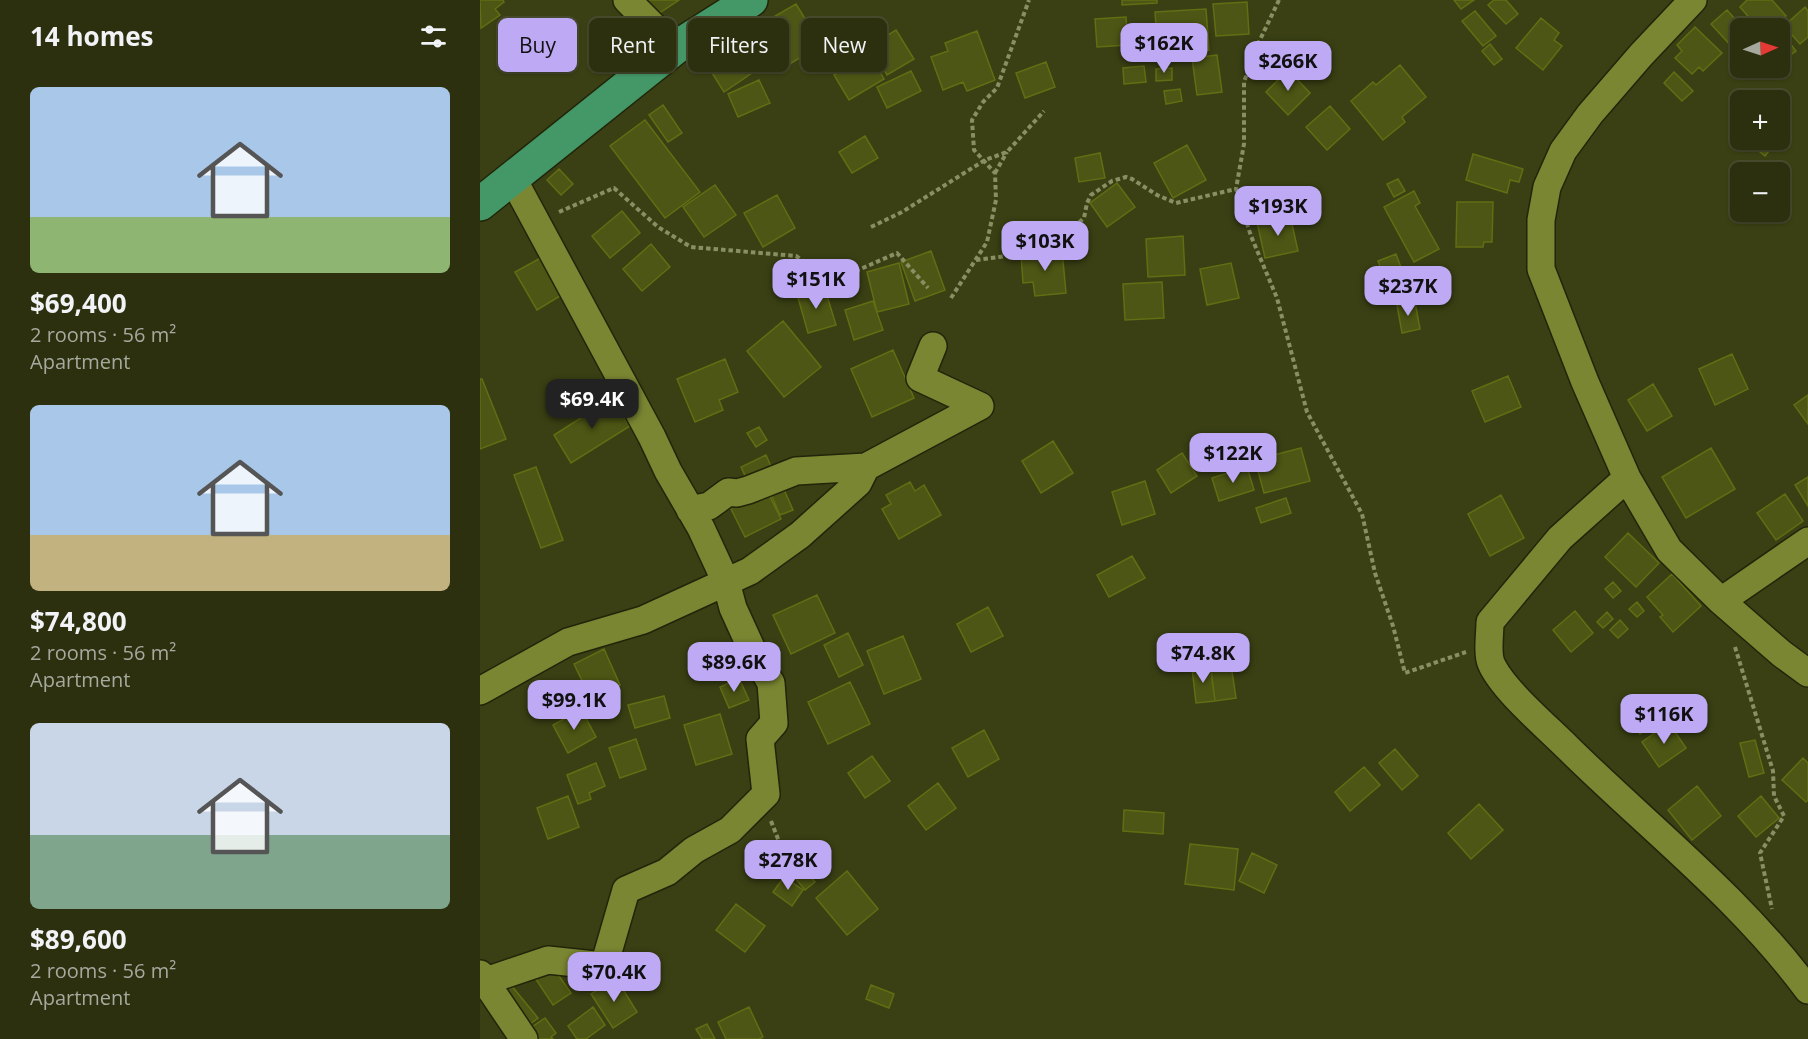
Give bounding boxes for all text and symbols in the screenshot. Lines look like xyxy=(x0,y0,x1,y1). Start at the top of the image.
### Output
text: 14 homes xyxy=(30,18,154,54)
chip: Buy xyxy=(498,18,577,72)
chip: Rent xyxy=(589,18,676,72)
chip: Filters xyxy=(688,18,789,72)
chip: New xyxy=(801,18,887,72)
north arrow xyxy=(1730,18,1790,78)
map controls xyxy=(1730,18,1790,222)
icon: filters xyxy=(417,20,450,53)
pin: $162K xyxy=(1122,23,1206,74)
text: $162K xyxy=(1134,29,1194,56)
pin: $266K xyxy=(1246,41,1330,92)
text: $266K xyxy=(1258,47,1318,74)
button: + xyxy=(1730,90,1790,150)
icon: home xyxy=(186,126,294,234)
button: − xyxy=(1730,162,1790,222)
pin: $193K xyxy=(1236,186,1320,237)
text: $193K xyxy=(1248,192,1308,219)
pin: $103K xyxy=(1003,221,1087,272)
text: $103K xyxy=(1015,227,1075,254)
pin: $151K xyxy=(774,259,858,310)
text: $151K xyxy=(786,265,846,292)
pin: $237K xyxy=(1366,266,1450,317)
text: $237K xyxy=(1378,272,1438,299)
text: $69,400 xyxy=(30,285,127,321)
text: 2 rooms · 56 m² xyxy=(30,321,176,348)
text: Apartment xyxy=(30,348,130,375)
pin: $69.4K xyxy=(543,379,641,430)
text: $69.4K xyxy=(560,385,624,412)
pin: $122K xyxy=(1191,433,1275,484)
text: $122K xyxy=(1203,439,1263,466)
icon: home xyxy=(186,444,294,552)
text: $74,800 xyxy=(30,603,127,639)
pin: $74.8K xyxy=(1154,633,1252,684)
text: 2 rooms · 56 m² xyxy=(30,639,176,666)
text: $74.8K xyxy=(1171,639,1235,666)
pin: $89.6K xyxy=(685,642,783,693)
text: $89.6K xyxy=(702,648,766,675)
text: Apartment xyxy=(30,666,130,693)
pin: $99.1K xyxy=(525,680,623,731)
text: $99.1K xyxy=(542,686,606,713)
pin: $116K xyxy=(1622,694,1706,745)
text: $116K xyxy=(1634,700,1694,727)
icon: home xyxy=(186,762,294,870)
pin: $278K xyxy=(746,840,830,891)
text: $278K xyxy=(758,846,818,873)
text: $89,600 xyxy=(30,921,127,957)
pin: $70.4K xyxy=(565,952,663,1003)
text: 2 rooms · 56 m² xyxy=(30,957,176,984)
text: $70.4K xyxy=(582,958,646,985)
text: Apartment xyxy=(30,984,130,1011)

